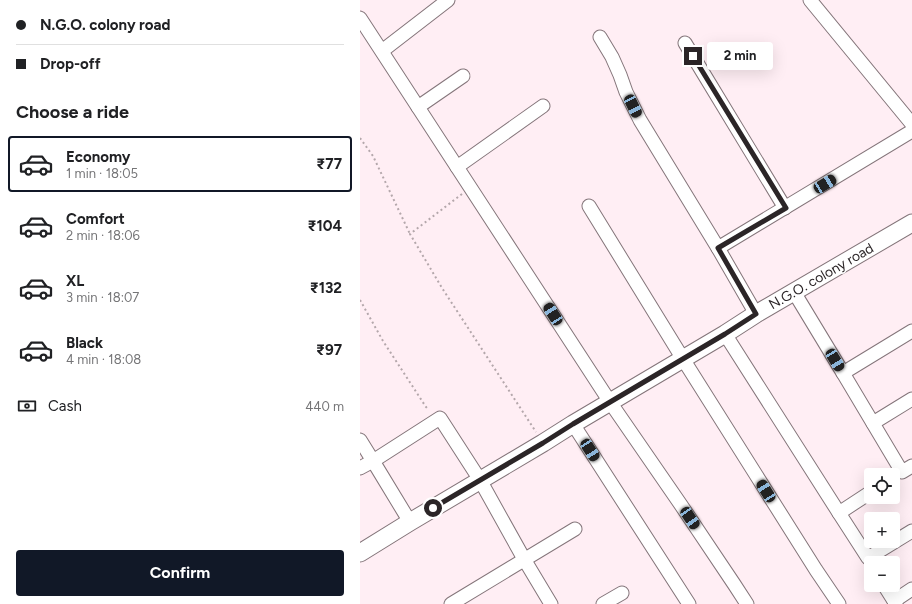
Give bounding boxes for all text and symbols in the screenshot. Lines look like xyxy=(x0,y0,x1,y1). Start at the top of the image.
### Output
text: N.G.O. colony road xyxy=(40,16,170,34)
callout: 2 min xyxy=(707,42,773,70)
route end xyxy=(684,47,702,65)
text: 2 min xyxy=(724,48,756,63)
text: Drop-off xyxy=(40,55,101,73)
car xyxy=(622,93,644,119)
text: Choose a ride xyxy=(16,101,129,123)
icon: car xyxy=(18,146,54,182)
text: Economy xyxy=(66,148,131,166)
text: ₹77 xyxy=(316,155,342,173)
text: 1 min · 18:05 xyxy=(66,166,138,181)
car xyxy=(812,173,838,195)
icon: car xyxy=(18,208,54,244)
text: Comfort xyxy=(66,210,125,228)
text: ₹104 xyxy=(307,217,342,235)
text: 2 min · 18:06 xyxy=(66,228,140,243)
street label: N.G.O. colony road xyxy=(766,240,877,313)
icon: car xyxy=(18,270,54,306)
text: XL xyxy=(66,272,84,290)
text: ₹132 xyxy=(310,279,342,297)
text: 3 min · 18:07 xyxy=(66,290,139,305)
car xyxy=(541,301,565,327)
icon: car xyxy=(18,332,54,368)
text: Black xyxy=(66,334,103,352)
text: ₹97 xyxy=(316,341,342,359)
car xyxy=(824,347,846,373)
text: 4 min · 18:08 xyxy=(66,352,141,367)
icon: cash xyxy=(16,395,38,417)
text: Cash xyxy=(48,397,82,415)
text: 440 m xyxy=(305,399,344,414)
car xyxy=(578,437,602,463)
map controls xyxy=(864,468,900,592)
button: locate xyxy=(864,468,900,504)
car xyxy=(755,478,777,504)
route start xyxy=(424,499,442,517)
car xyxy=(678,505,702,531)
button: + xyxy=(864,512,900,548)
button: Confirm xyxy=(16,550,344,596)
button: − xyxy=(864,556,900,592)

